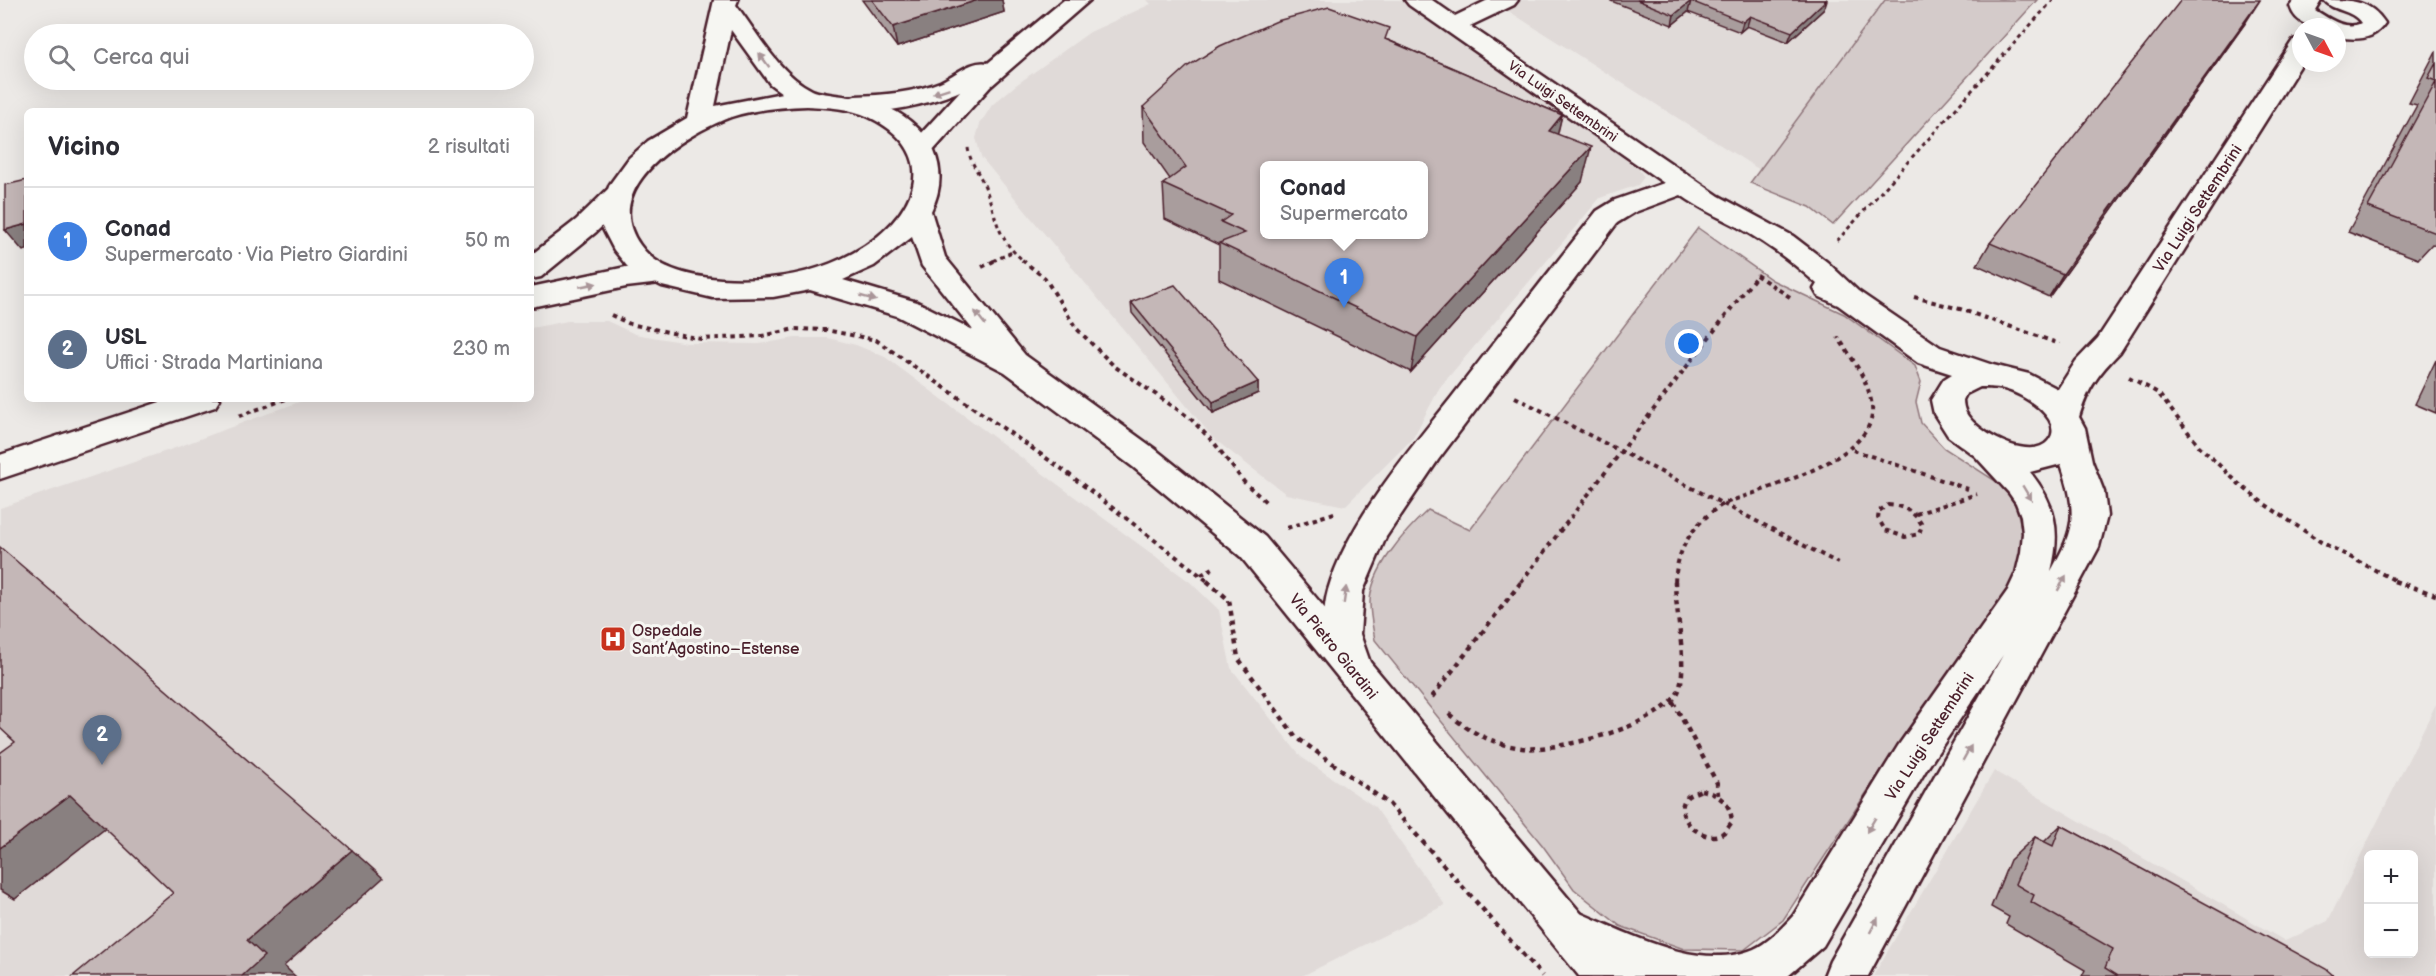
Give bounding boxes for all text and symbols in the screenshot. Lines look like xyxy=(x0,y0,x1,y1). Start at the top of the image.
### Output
north arrow xyxy=(2292,18,2346,72)
search box xyxy=(24,24,534,90)
icon: search xyxy=(45,41,78,74)
text: Cerca qui xyxy=(93,44,190,71)
one-way arrow xyxy=(758,52,770,68)
street label: Via Luigi Settembrini xyxy=(1505,57,1621,146)
one-way arrow xyxy=(931,86,949,96)
text: Vicino xyxy=(48,132,120,163)
text: 2 risultati xyxy=(428,135,510,159)
street label: Via Luigi Settembrini xyxy=(2150,141,2247,276)
popup xyxy=(1260,161,1428,239)
text: Conad xyxy=(1280,175,1346,202)
text: Supermercato xyxy=(1280,202,1408,226)
text: Conad xyxy=(105,216,171,243)
text: 1 xyxy=(63,229,72,253)
text: 50 m xyxy=(465,229,510,253)
text: Supermercato · Via Pietro Giardini xyxy=(105,243,408,267)
pin: 1 xyxy=(1324,258,1364,308)
one-way arrow xyxy=(579,280,598,289)
one-way arrow xyxy=(859,294,877,303)
one-way arrow xyxy=(974,311,987,326)
text: USL xyxy=(105,324,147,351)
your location xyxy=(1674,329,1703,358)
text: 2 xyxy=(62,337,73,361)
text: 230 m xyxy=(453,337,510,361)
text: Uffici · Strada Martiniana xyxy=(105,351,323,375)
one-way arrow xyxy=(2022,485,2033,501)
one-way arrow xyxy=(2057,574,2067,591)
one-way arrow xyxy=(1341,586,1350,605)
street label: Via Pietro Giardini xyxy=(1285,590,1381,703)
place label: Ospedale Sant’Agostino–Estense xyxy=(632,622,800,659)
hospital icon: Ospedale Sant’Agostino–Estense xyxy=(598,624,628,654)
street label: Via Luigi Settembrini xyxy=(1882,669,1979,804)
pin: 2 xyxy=(82,716,122,765)
one-way arrow xyxy=(1961,745,1971,762)
one-way arrow xyxy=(1866,817,1877,833)
map controls xyxy=(2364,850,2418,958)
button: + xyxy=(2364,850,2418,904)
button: − xyxy=(2364,904,2418,958)
one-way arrow xyxy=(1869,916,1879,933)

